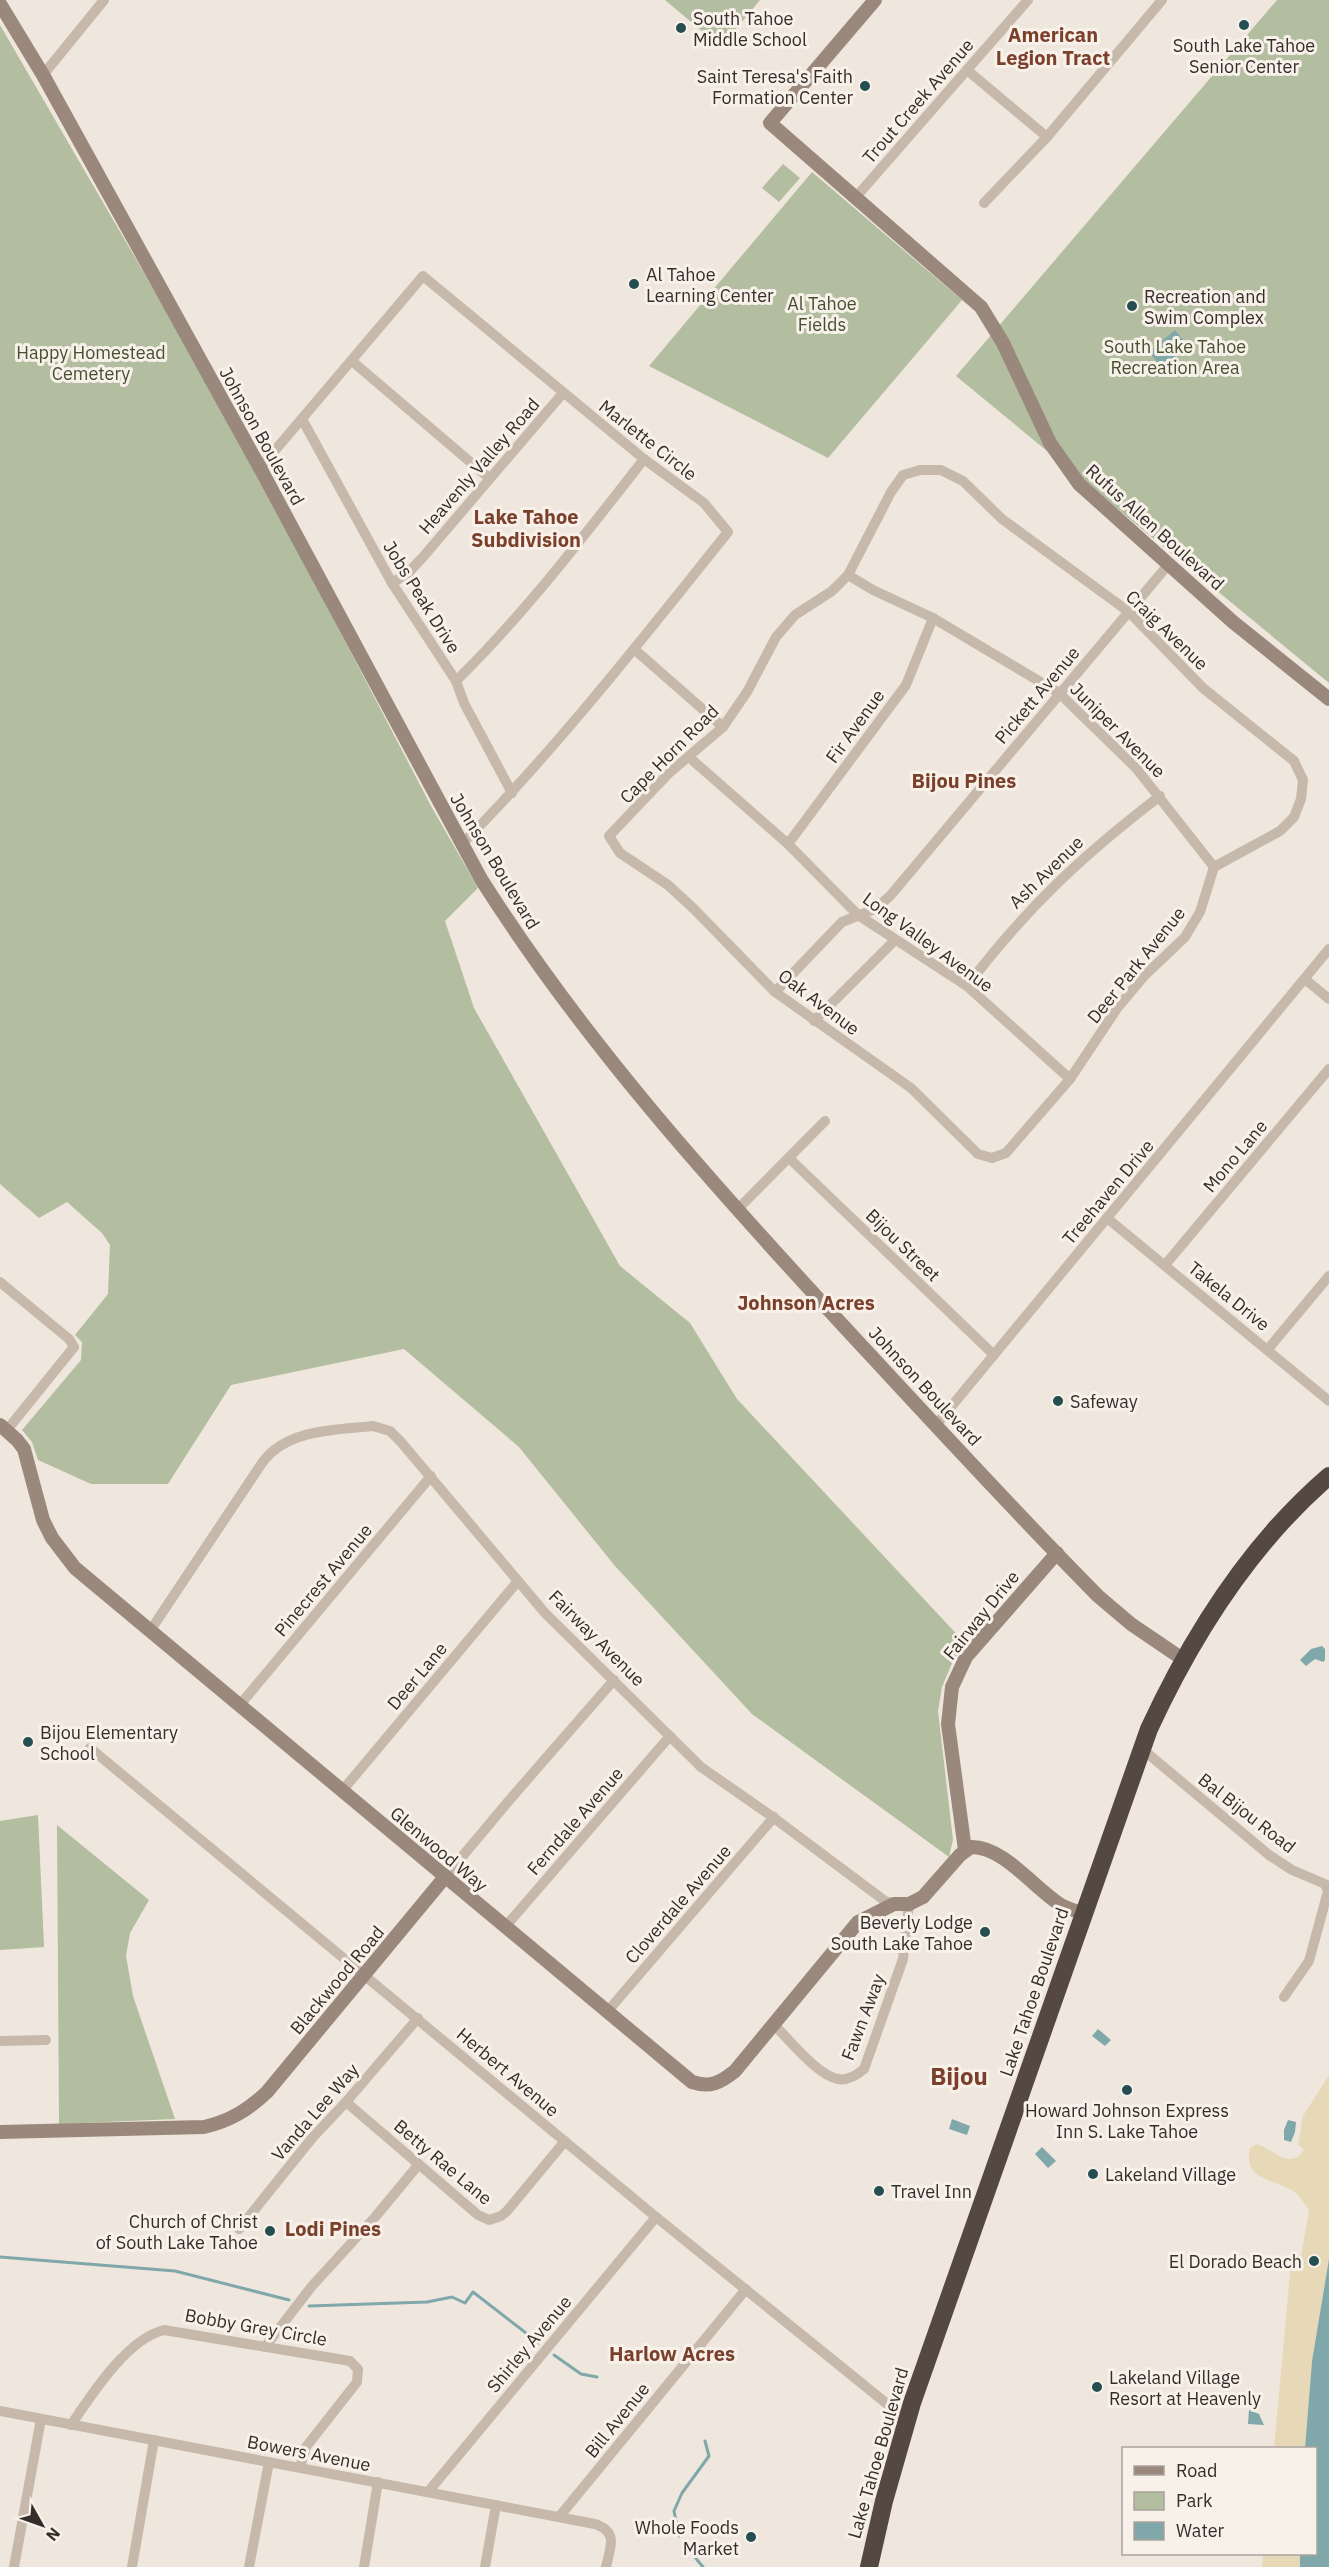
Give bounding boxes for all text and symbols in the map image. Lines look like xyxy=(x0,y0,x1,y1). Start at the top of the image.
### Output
place label: South Tahoe Middle School xyxy=(693,7,807,51)
marker: South Lake Tahoe Senior Center xyxy=(1237,18,1251,32)
marker: South Tahoe Middle School xyxy=(674,21,688,35)
district label: American Legion Tract xyxy=(996,21,1110,71)
street label: Trout Creek Avenue xyxy=(857,34,979,168)
place label: South Lake Tahoe Senior Center xyxy=(1173,34,1315,78)
place label: Saint Teresa's Faith Formation Center xyxy=(697,65,853,109)
marker: Saint Teresa's Faith Formation Center xyxy=(858,79,872,93)
place label: Al Tahoe Learning Center xyxy=(646,263,774,307)
marker: Al Tahoe Learning Center xyxy=(627,277,641,291)
place label: Recreation and Swim Complex xyxy=(1144,285,1266,329)
park label: Al Tahoe Fields xyxy=(787,292,857,336)
marker: Recreation and Swim Complex xyxy=(1125,299,1139,313)
park label: South Lake Tahoe Recreation Area xyxy=(1104,335,1246,379)
park label: Happy Homestead Cemetery xyxy=(16,341,166,385)
street label: Johnson Boulevard xyxy=(214,363,310,509)
street label: Heavenly Valley Road xyxy=(414,393,544,539)
street label: Marlette Circle xyxy=(594,395,702,486)
street label: Rufus Allen Boulevard xyxy=(1081,459,1229,595)
district label: Lake Tahoe Subdivision xyxy=(471,503,581,553)
street label: Jobs Peak Drive xyxy=(378,537,466,658)
street label: Craig Avenue xyxy=(1121,585,1213,675)
street label: Pickett Avenue xyxy=(990,641,1085,748)
street label: Juniper Avenue xyxy=(1066,678,1171,783)
street label: Fir Avenue xyxy=(821,685,890,767)
street label: Cape Horn Road xyxy=(615,700,723,808)
district label: Bijou Pines xyxy=(912,767,1016,794)
street label: Johnson Boulevard xyxy=(445,789,545,933)
street label: Ash Avenue xyxy=(1004,831,1088,913)
street label: Long Valley Avenue xyxy=(858,887,998,997)
street label: Deer Park Avenue xyxy=(1082,902,1190,1028)
street label: Oak Avenue xyxy=(774,964,864,1040)
street label: Mono Lane xyxy=(1198,1115,1272,1197)
street label: Treehaven Drive xyxy=(1057,1135,1159,1249)
street label: Bijou Street xyxy=(861,1204,945,1286)
street label: Takela Drive xyxy=(1184,1256,1275,1336)
district label: Johnson Acres xyxy=(737,1289,875,1316)
street label: Johnson Boulevard xyxy=(864,1321,986,1451)
place label: Safeway xyxy=(1070,1390,1138,1413)
marker: Safeway xyxy=(1051,1394,1065,1408)
street label: Pinecrest Avenue xyxy=(269,1519,377,1641)
street label: Fairway Drive xyxy=(938,1566,1024,1664)
street label: Fairway Avenue xyxy=(544,1585,650,1691)
street label: Deer Lane xyxy=(382,1637,452,1715)
place label: Bijou Elementary School xyxy=(40,1721,178,1765)
marker: Bijou Elementary School xyxy=(21,1735,35,1749)
street label: Ferndale Avenue xyxy=(522,1762,628,1880)
street label: Bal Bijou Road xyxy=(1194,1768,1300,1858)
street label: Glenwood Way xyxy=(386,1802,493,1897)
street label: Cloverdale Avenue xyxy=(620,1840,736,1968)
street label: Lake Tahoe Boulevard xyxy=(994,1905,1074,2079)
place label: Beverly Lodge South Lake Tahoe xyxy=(831,1911,973,1955)
street label: Blackwood Road xyxy=(285,1921,389,2039)
marker: Beverly Lodge South Lake Tahoe xyxy=(978,1925,992,1939)
street label: Fawn Away xyxy=(836,1971,890,2063)
street label: Herbert Avenue xyxy=(452,2022,564,2122)
street label: Vanda Lee Way xyxy=(266,2058,364,2165)
district label: Bijou xyxy=(930,2060,988,2092)
marker: Howard Johnson Express Inn S. Lake Tahoe xyxy=(1120,2083,1134,2097)
place label: Howard Johnson Express Inn S. Lake Tahoe xyxy=(1025,2099,1229,2143)
street label: Betty Rae Lane xyxy=(389,2114,497,2210)
place label: Lakeland Village xyxy=(1105,2163,1236,2186)
marker: Lakeland Village xyxy=(1086,2167,1100,2181)
place label: Travel Inn xyxy=(891,2180,972,2203)
marker: Travel Inn xyxy=(872,2184,886,2198)
place label: Church of Christ of South Lake Tahoe xyxy=(96,2210,258,2254)
district label: Lodi Pines xyxy=(285,2215,381,2242)
marker: Church of Christ of South Lake Tahoe xyxy=(263,2224,277,2238)
place label: El Dorado Beach xyxy=(1169,2250,1302,2273)
marker: El Dorado Beach xyxy=(1307,2254,1321,2268)
street label: Shirley Avenue xyxy=(482,2291,576,2397)
street label: Bobby Grey Circle xyxy=(183,2303,329,2351)
district label: Harlow Acres xyxy=(609,2340,735,2367)
street label: Lake Tahoe Boulevard xyxy=(843,2365,913,2541)
place label: Lakeland Village Resort at Heavenly xyxy=(1109,2366,1261,2410)
street label: Bill Avenue xyxy=(580,2378,654,2462)
marker: Lakeland Village Resort at Heavenly xyxy=(1090,2380,1104,2394)
street label: Bowers Avenue xyxy=(245,2430,373,2476)
legend xyxy=(1122,2447,1317,2555)
text: Road xyxy=(1176,2459,1217,2482)
text: Park xyxy=(1176,2489,1213,2512)
north arrow xyxy=(12,2495,72,2555)
place label: Whole Foods Market xyxy=(635,2516,739,2560)
text: Water xyxy=(1176,2519,1225,2542)
text: N xyxy=(42,2524,65,2546)
marker: Whole Foods Market xyxy=(744,2530,758,2544)

